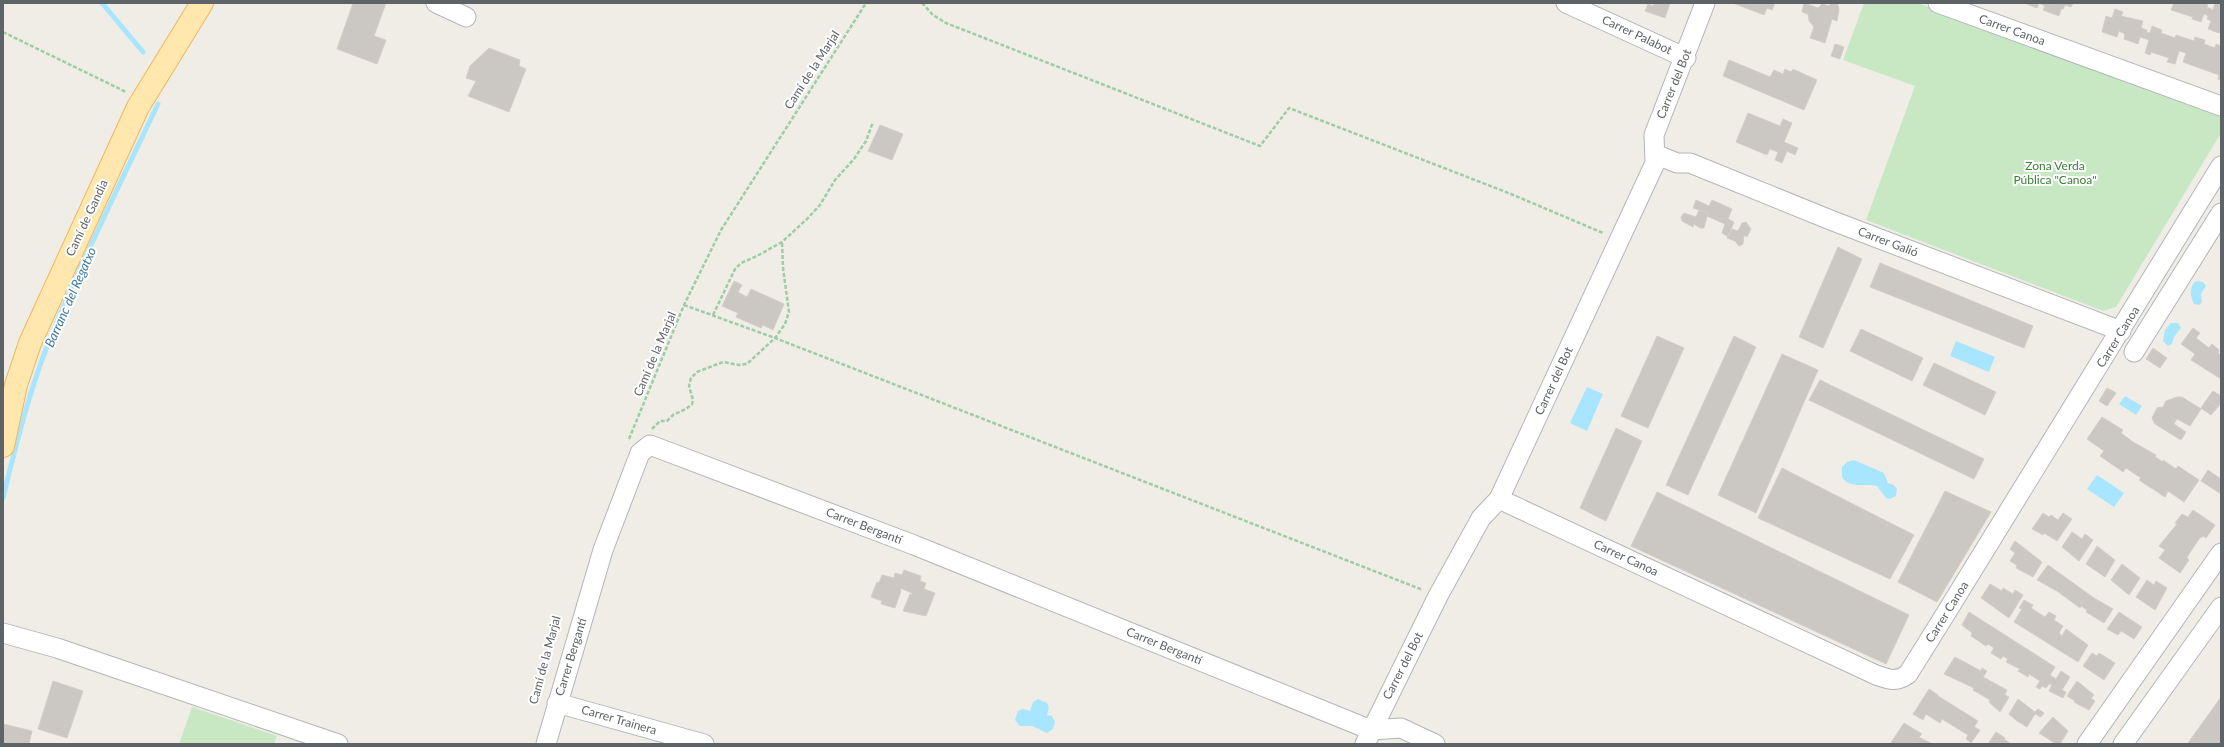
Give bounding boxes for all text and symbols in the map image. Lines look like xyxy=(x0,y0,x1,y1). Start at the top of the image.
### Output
street label: Carrer Canoa xyxy=(1977,11,2047,48)
street label: Carrer Palabot xyxy=(1600,12,1675,58)
street label: Camí de la Marjal xyxy=(781,28,843,112)
street label: Carrer del Bot xyxy=(1653,46,1695,121)
park label: Zona Verda Pública "Canoa" xyxy=(2013,158,2097,187)
street label: Camí de Gandia xyxy=(62,177,111,259)
street label: Carrer Galió xyxy=(1856,223,1921,260)
water label: Barranc del Regatxo xyxy=(41,244,99,349)
street label: Carrer Canoa xyxy=(2093,303,2142,370)
street label: Camí de la Marjal xyxy=(630,309,679,399)
street label: Carrer del Bot xyxy=(1531,344,1576,417)
street label: Carrer Bergantí xyxy=(824,504,905,547)
street label: Carrer Canoa xyxy=(1592,536,1661,579)
street label: Carrer Canoa xyxy=(1922,578,1971,645)
street label: Camí de la Marjal xyxy=(526,614,564,706)
street label: Carrer Bergantí xyxy=(552,616,590,698)
street label: Carrer Bergantí xyxy=(1124,624,1205,668)
street label: Carrer del Bot xyxy=(1379,629,1426,702)
street label: Carrer Trainera xyxy=(580,702,659,737)

